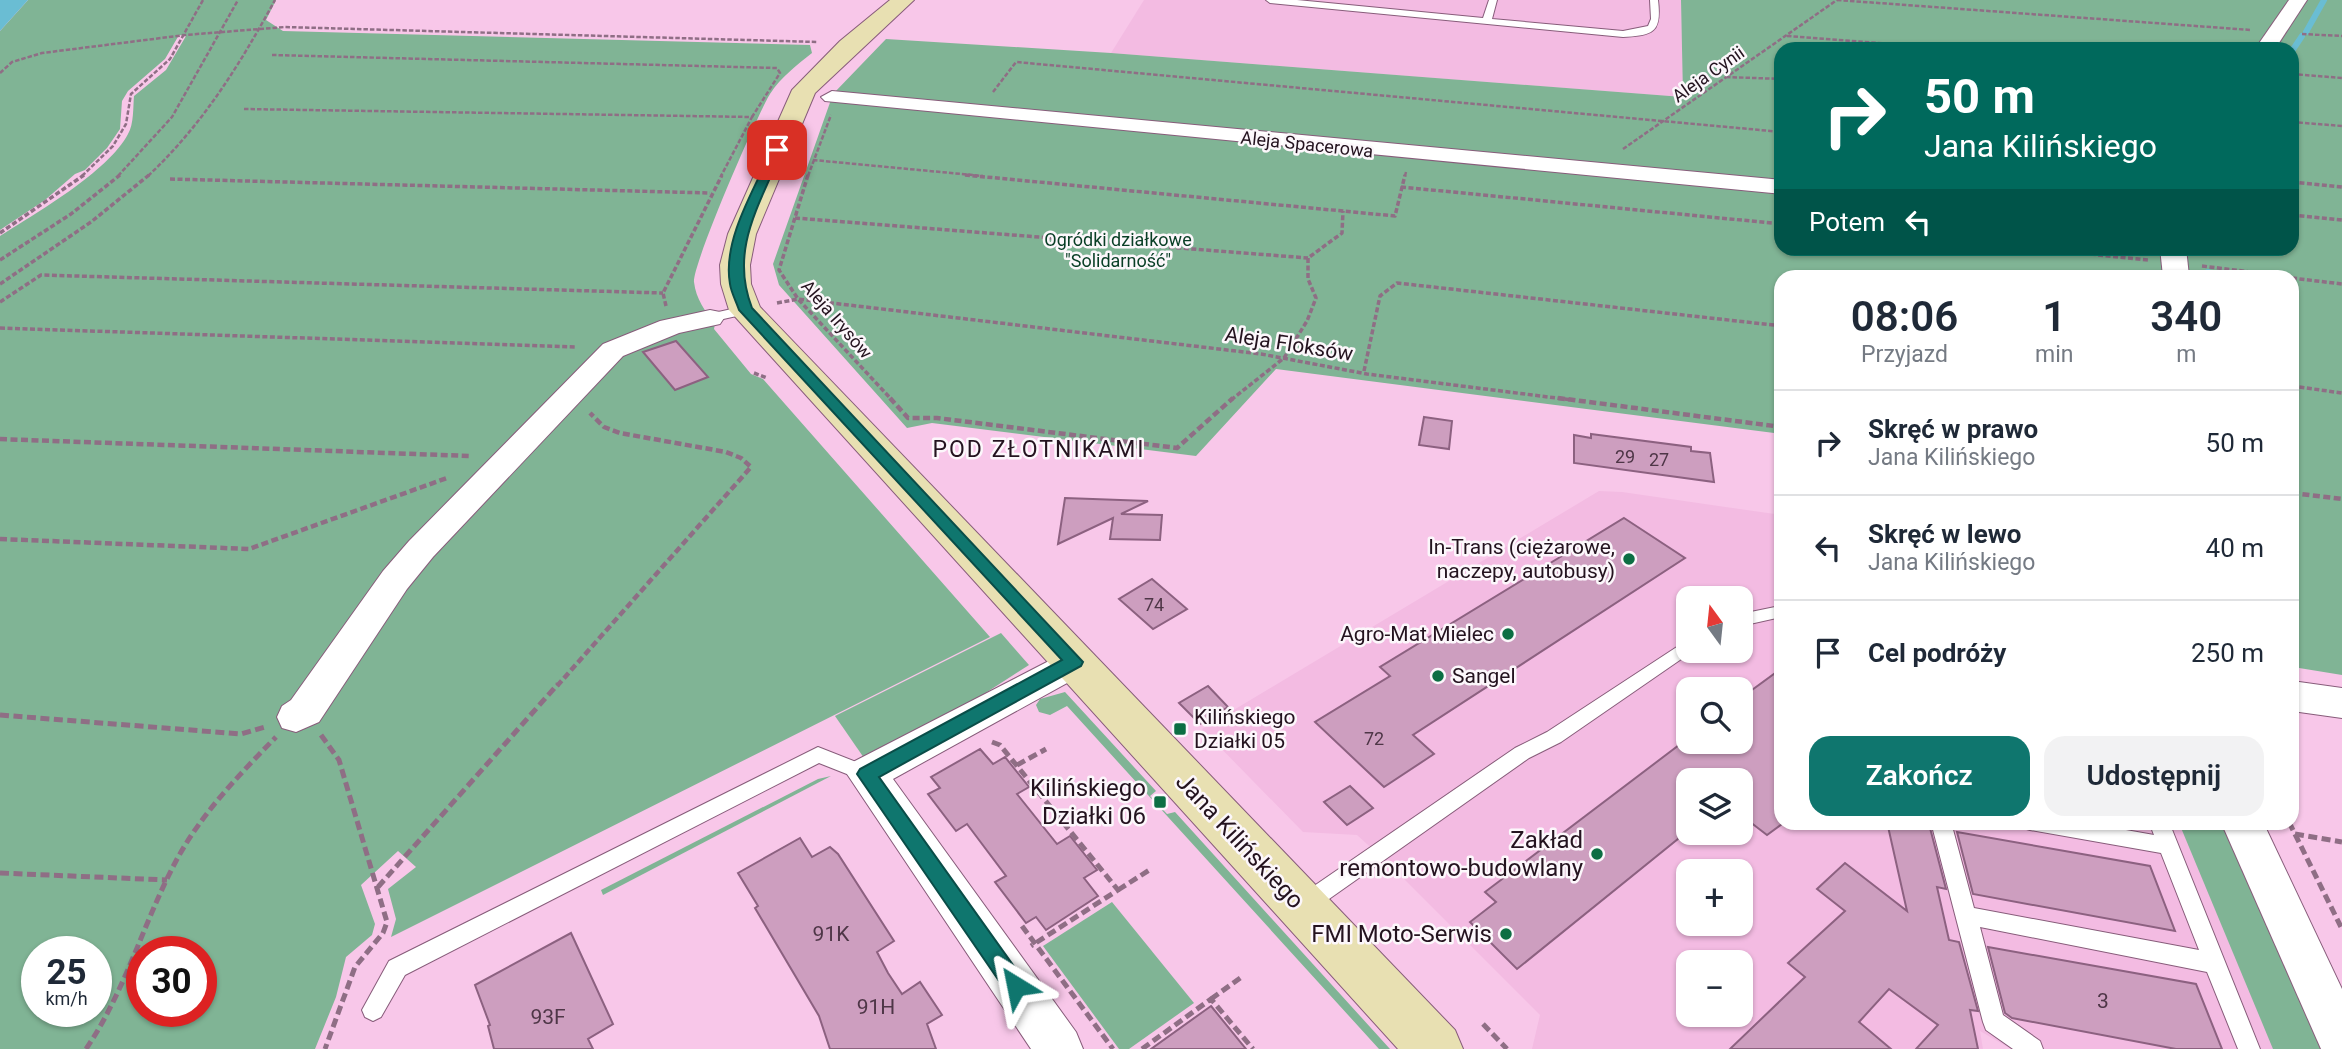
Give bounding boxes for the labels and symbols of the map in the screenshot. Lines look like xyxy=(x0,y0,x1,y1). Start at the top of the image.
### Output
street label: Aleja Cynii xyxy=(1668,42,1748,106)
pin xyxy=(747,120,807,180)
street label: Aleja Spacerowa xyxy=(1240,127,1374,161)
park label: Ogródki działkowe "Solidarność" xyxy=(1044,229,1192,271)
street label: Aleja Irysów xyxy=(797,276,877,363)
street label: Aleja Floksów xyxy=(1223,322,1355,366)
district label: POD ZŁOTNIKAMI xyxy=(933,436,1145,463)
house number: 29 xyxy=(1615,446,1635,467)
house number: 27 xyxy=(1649,449,1669,470)
place label: In-Trans (ciężarowe, naczepy, autobusy) xyxy=(1428,535,1615,583)
marker: In-Trans (ciężarowe, naczepy, autobusy) xyxy=(1621,551,1637,567)
north arrow xyxy=(1676,586,1754,663)
house number: 74 xyxy=(1144,594,1164,615)
place label: Agro-Mat Mielec xyxy=(1340,622,1494,646)
marker: Agro-Mat Mielec xyxy=(1500,626,1516,642)
place label: Sangel xyxy=(1452,664,1516,688)
marker: Sangel xyxy=(1430,668,1446,684)
place label: Kilińskiego Działki 05 xyxy=(1194,705,1296,753)
marker: Kilińskiego Działki 05 xyxy=(1172,721,1188,737)
house number: 72 xyxy=(1364,728,1384,749)
street label: Jana Kilińskiego xyxy=(1170,768,1310,914)
place label: Kilińskiego Działki 06 xyxy=(1030,774,1146,830)
marker: Kilińskiego Działki 06 xyxy=(1152,794,1168,810)
place label: Zakład remontowo-budowlany xyxy=(1339,826,1584,882)
marker: Zakład remontowo-budowlany xyxy=(1589,846,1605,862)
place label: FMI Moto-Serwis xyxy=(1311,920,1492,948)
house number: 91K xyxy=(813,922,850,946)
marker: FMI Moto-Serwis xyxy=(1498,926,1514,942)
speed limit sign: 30 xyxy=(126,936,217,1027)
position arrow xyxy=(979,949,1053,1023)
house number: 3 xyxy=(2097,989,2109,1013)
house number: 91H xyxy=(857,995,895,1019)
house number: 93F xyxy=(530,1005,566,1029)

